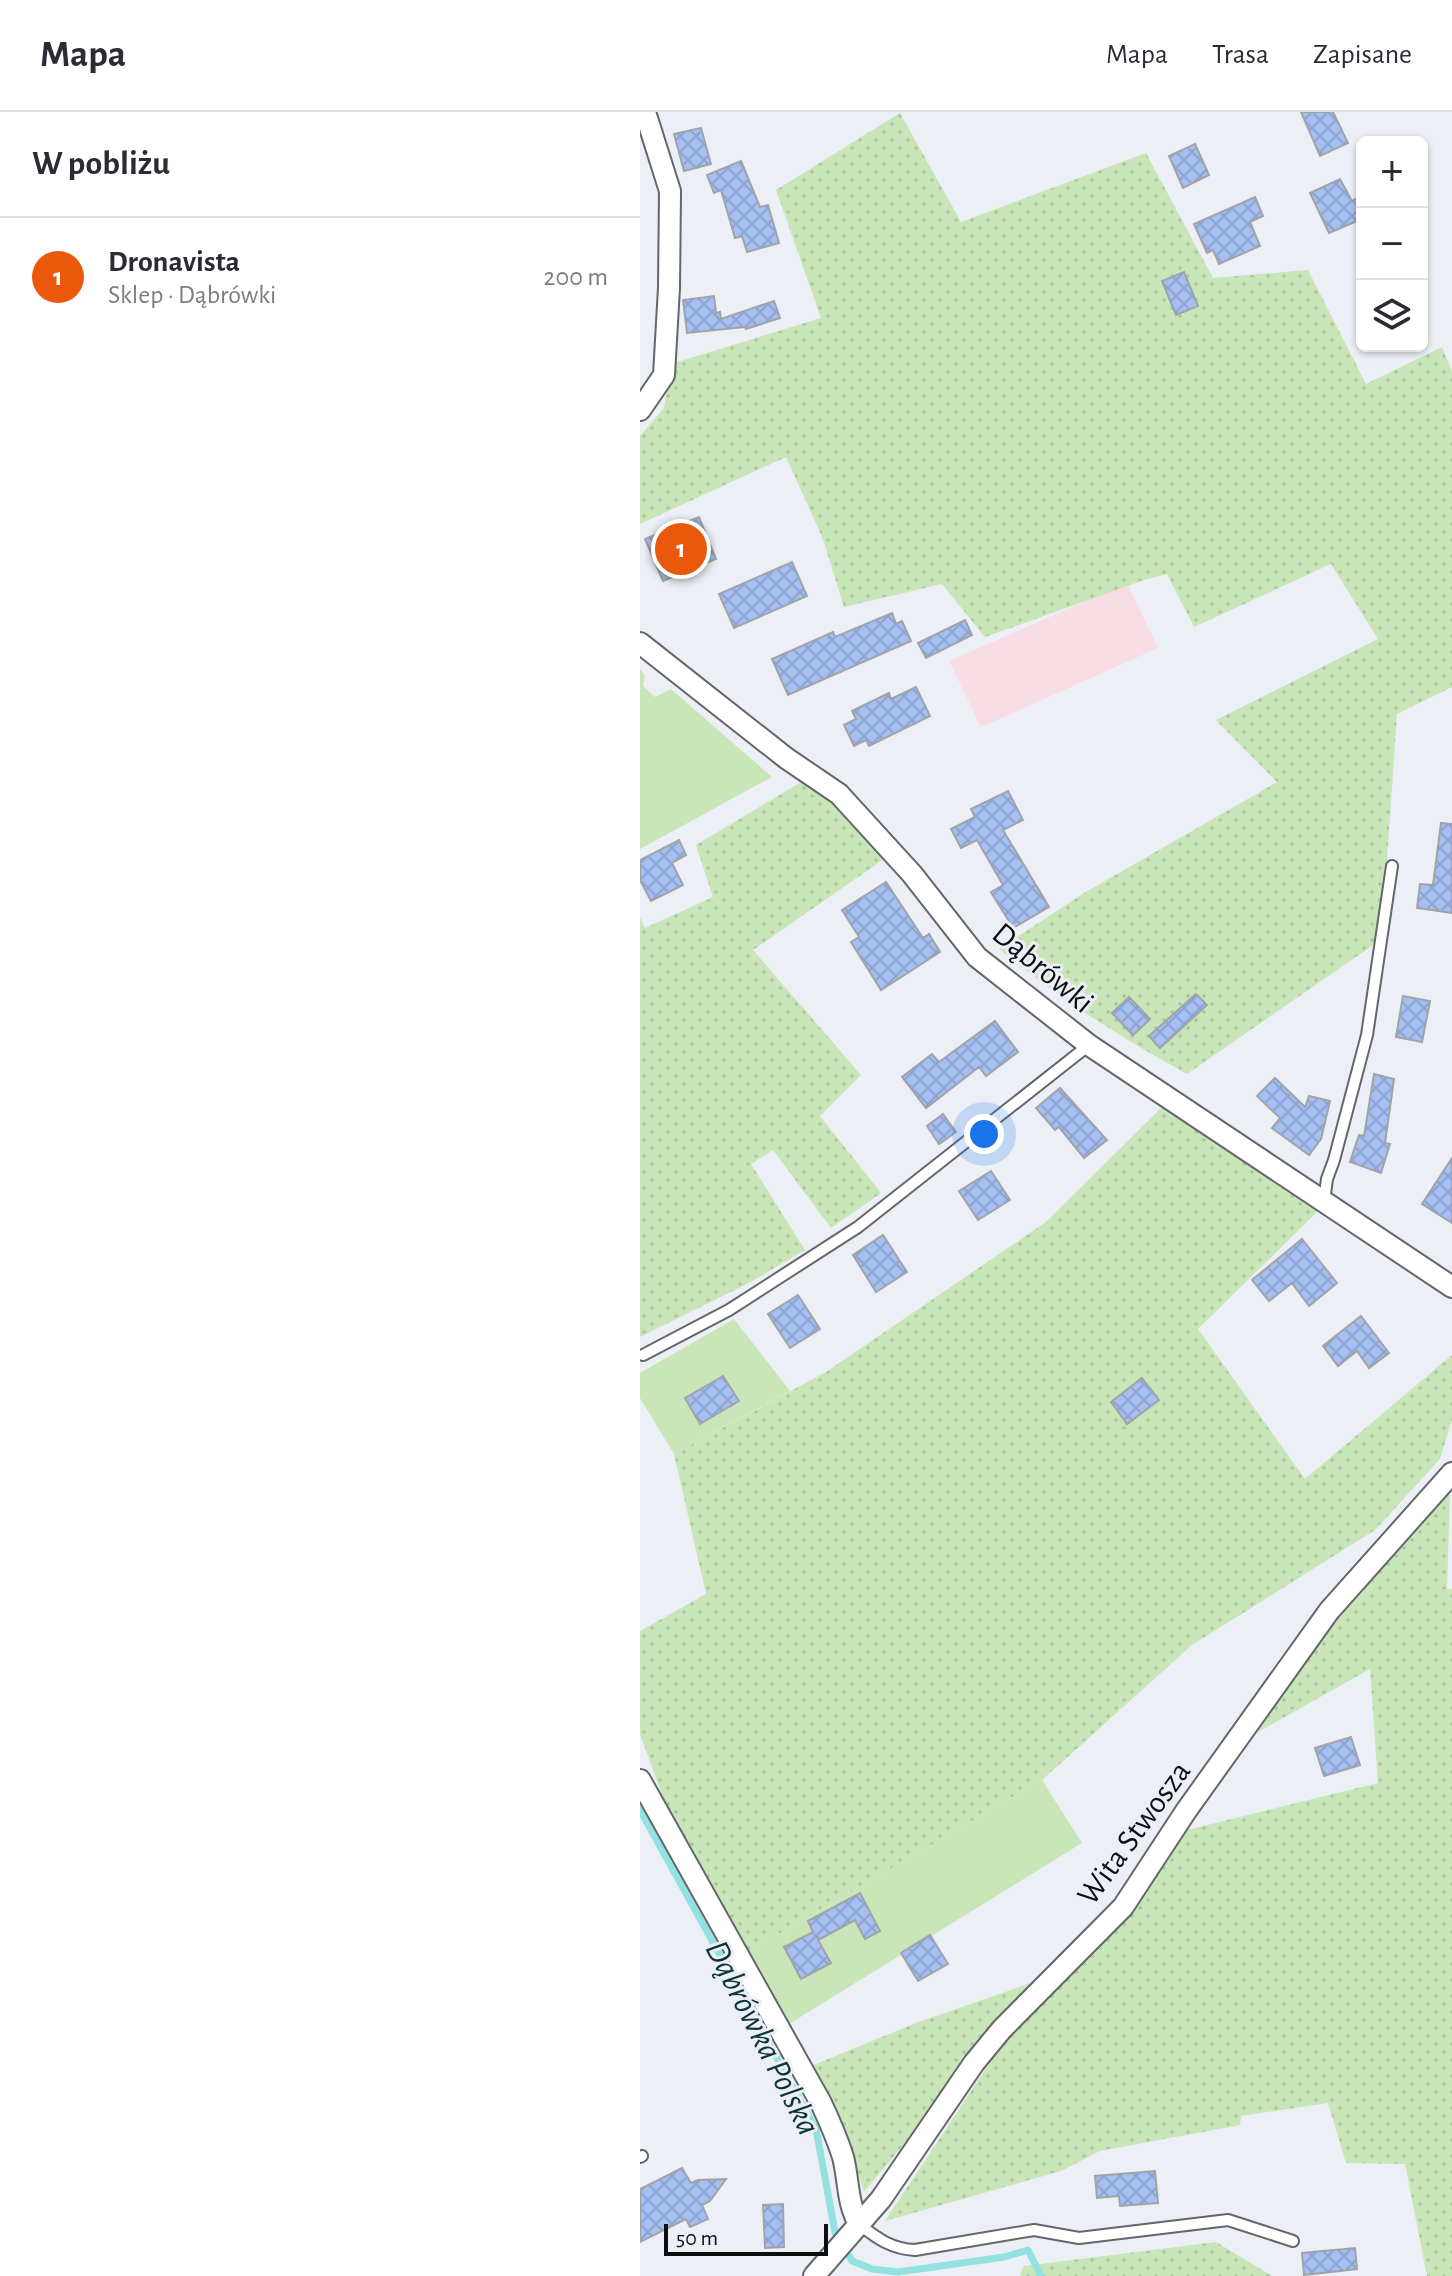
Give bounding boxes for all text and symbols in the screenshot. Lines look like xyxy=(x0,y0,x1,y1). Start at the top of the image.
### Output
text: Mapa xyxy=(40,36,126,74)
text: Mapa xyxy=(1106,41,1168,69)
text: Trasa xyxy=(1212,41,1269,69)
text: Zapisane xyxy=(1313,41,1412,69)
map controls xyxy=(1356,136,1428,352)
button: + xyxy=(1356,136,1428,208)
text: W pobliżu xyxy=(32,147,170,181)
button: − xyxy=(1356,208,1428,280)
text: Dronavista xyxy=(108,247,240,277)
text: 1 xyxy=(53,264,63,290)
text: 200 m xyxy=(544,264,608,290)
button: layers xyxy=(1356,280,1428,352)
text: Sklep · Dąbrówki xyxy=(108,282,276,308)
pin: 1 xyxy=(655,519,707,579)
street label: Dąbrówki xyxy=(986,917,1100,1020)
your location xyxy=(964,1114,1004,1154)
street label: Wita Stwosza xyxy=(1072,1755,1196,1911)
water label: Dąbrówka Polska xyxy=(698,1935,826,2141)
scale bar xyxy=(664,2220,828,2256)
text: 50 m xyxy=(676,2227,718,2249)

